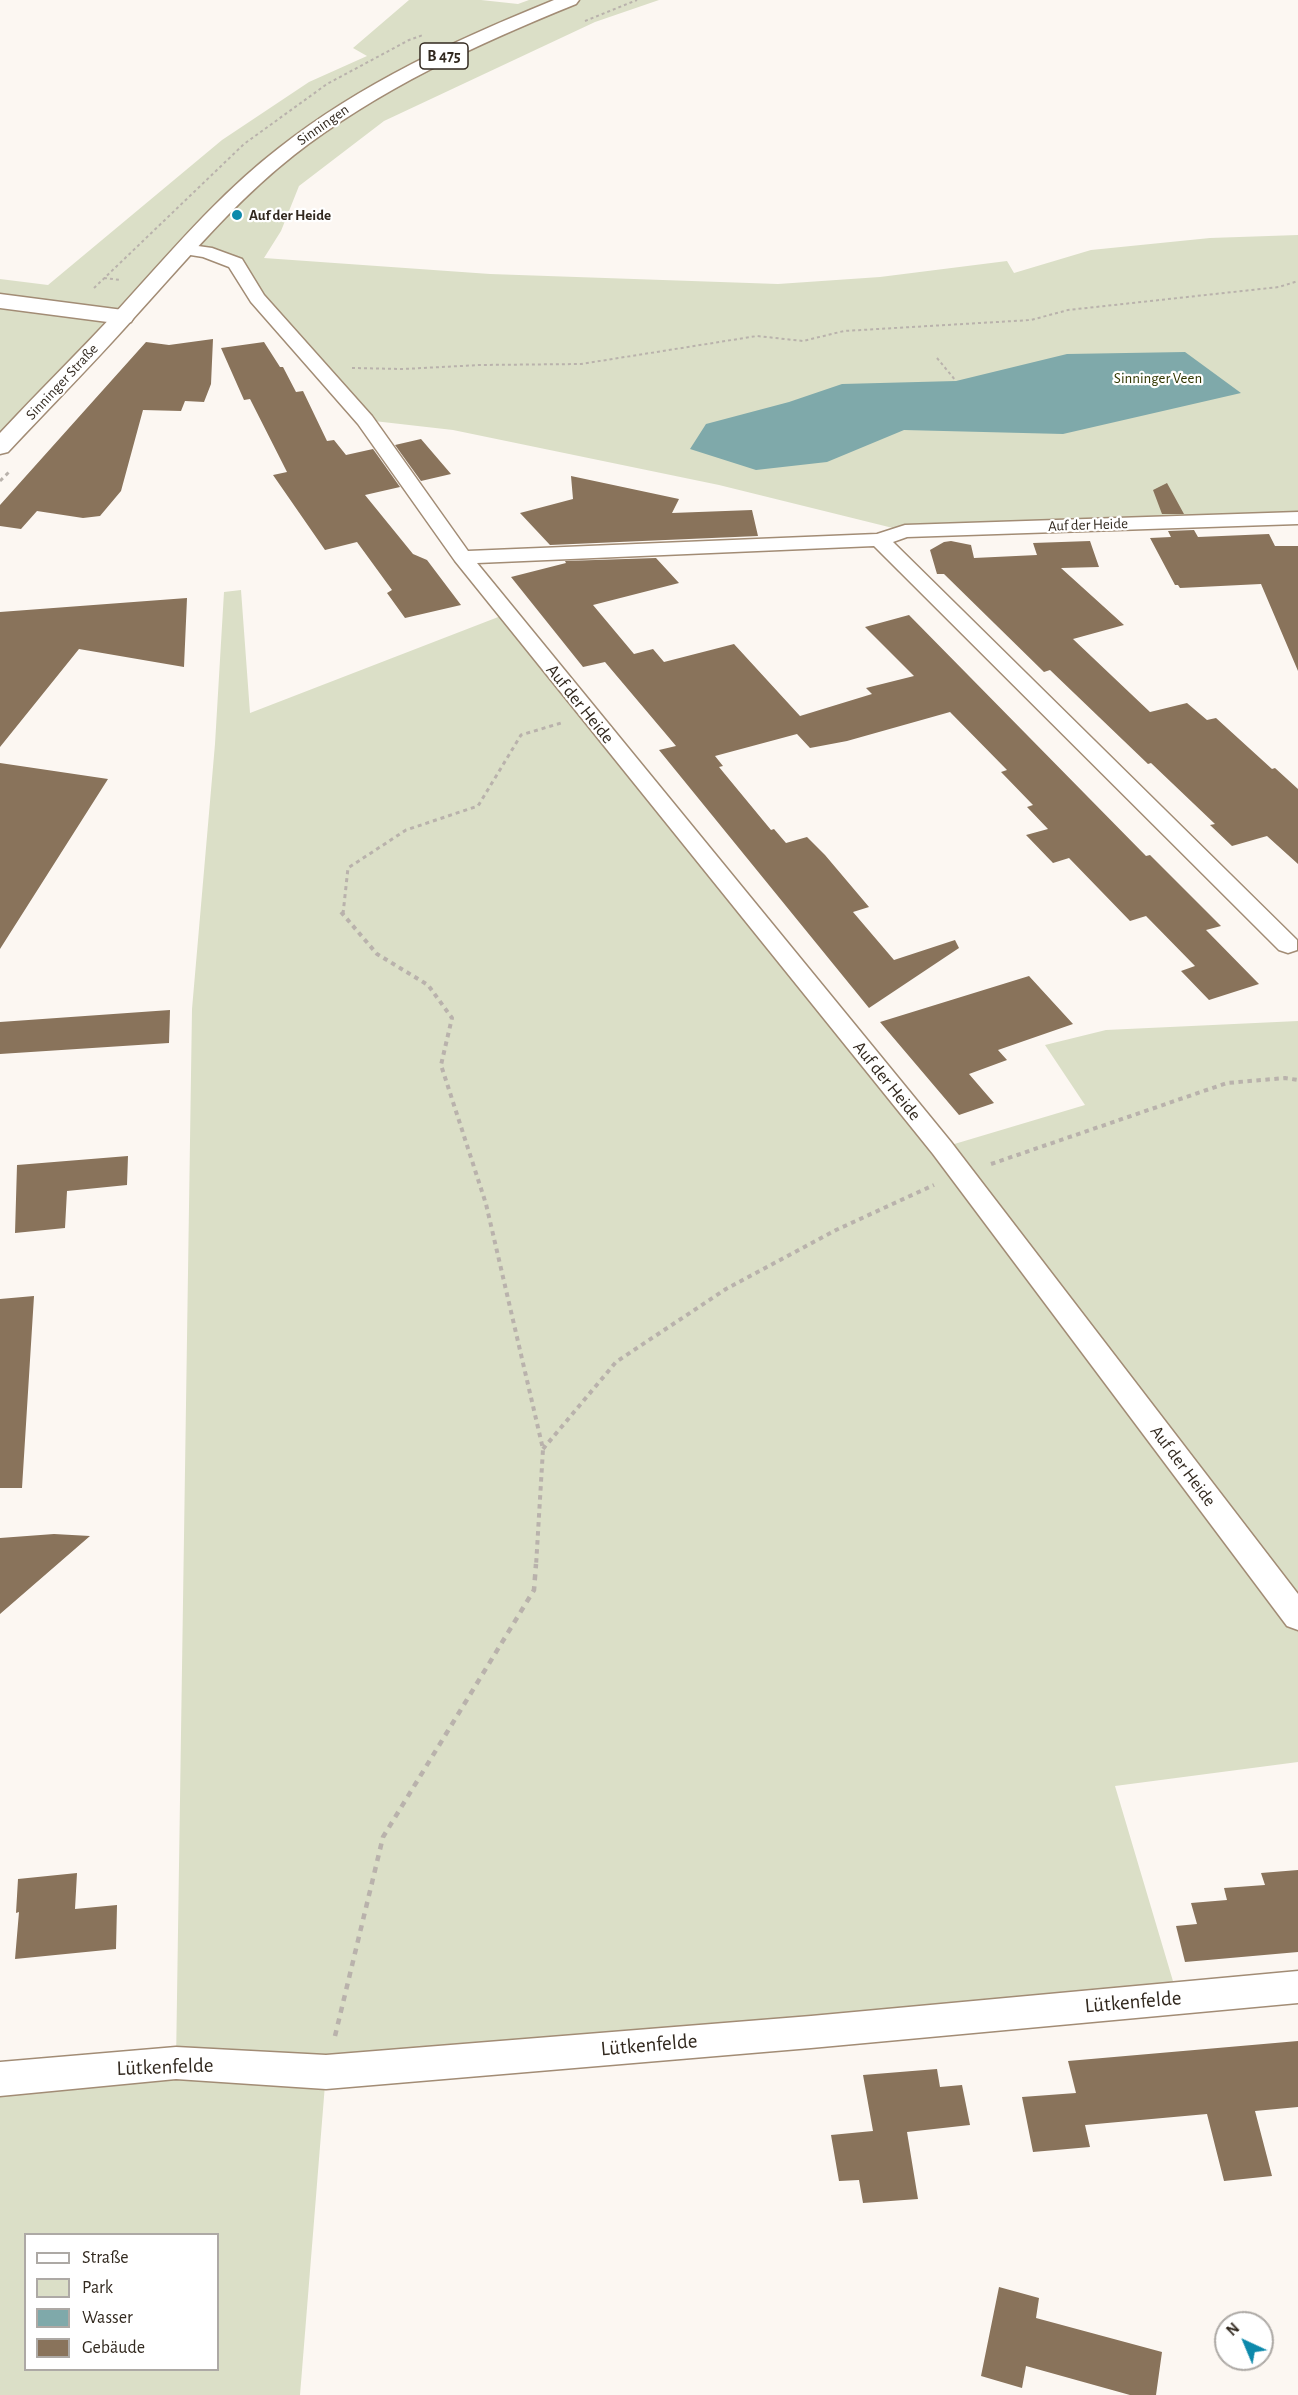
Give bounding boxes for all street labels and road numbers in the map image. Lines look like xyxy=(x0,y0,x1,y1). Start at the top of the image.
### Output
road number: B 475 xyxy=(420,43,468,69)
street label: Sinningen xyxy=(294,101,352,149)
street label: Sinninger Straße xyxy=(22,340,102,424)
street label: Auf der Heide xyxy=(1048,515,1128,535)
street label: Auf der Heide xyxy=(541,660,619,748)
street label: Auf der Heide xyxy=(848,1037,926,1125)
street label: Auf der Heide xyxy=(1145,1421,1221,1511)
street label: Lütkenfelde xyxy=(1084,1985,1182,2019)
street label: Lütkenfelde xyxy=(600,2028,698,2062)
street label: Lütkenfelde xyxy=(116,2053,214,2081)

